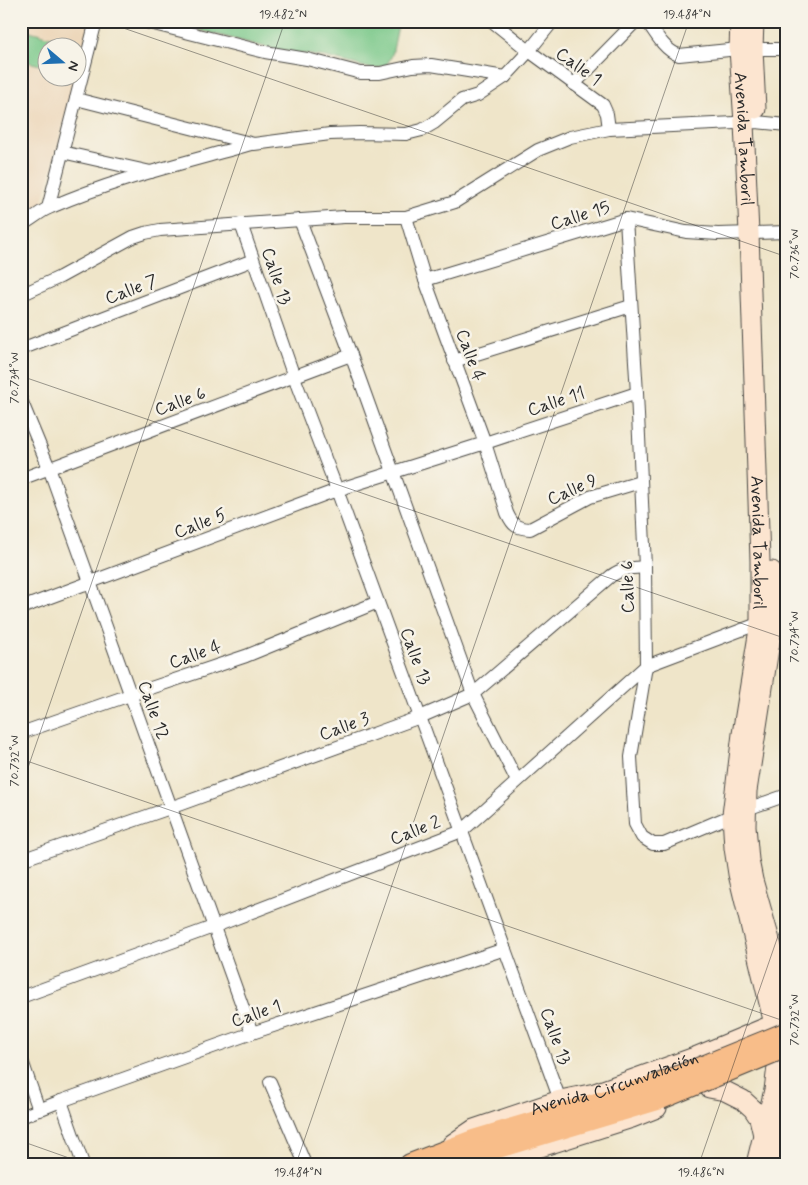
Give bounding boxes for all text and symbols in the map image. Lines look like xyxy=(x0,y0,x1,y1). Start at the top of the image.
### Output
text: 19.482°N xyxy=(259,7,307,23)
text: 19.484°N xyxy=(663,7,711,23)
north arrow xyxy=(38,38,88,88)
street label: Calle 1 xyxy=(550,42,606,92)
text: N xyxy=(63,59,83,73)
street label: Avenida Tamboril xyxy=(728,71,759,206)
street label: Calle 15 xyxy=(548,196,613,236)
text: 70.736°W xyxy=(787,229,803,279)
street label: Calle 13 xyxy=(255,244,297,309)
street label: Calle 7 xyxy=(102,269,161,311)
street label: Calle 4 xyxy=(450,326,491,385)
text: 70.734°W xyxy=(7,352,23,404)
street label: Calle 11 xyxy=(524,381,588,423)
street label: Calle 6 xyxy=(151,382,209,422)
street label: Calle 9 xyxy=(544,468,601,512)
street label: Avenida Tamboril xyxy=(744,475,771,609)
street label: Calle 5 xyxy=(171,503,230,545)
street label: Calle 6 xyxy=(616,560,640,614)
text: 70.734°W xyxy=(787,611,803,663)
street label: Calle 13 xyxy=(394,624,437,689)
street label: Calle 4 xyxy=(166,635,225,675)
street label: Calle 12 xyxy=(131,678,175,743)
street label: Calle 3 xyxy=(316,707,373,747)
text: 70.732°W xyxy=(7,735,23,787)
street label: Calle 2 xyxy=(387,810,444,852)
street label: Calle 1 xyxy=(228,994,285,1034)
text: 70.732°W xyxy=(787,994,803,1046)
street label: Calle 13 xyxy=(534,1004,577,1069)
street label: Avenida Circunvalación xyxy=(527,1046,702,1122)
text: 19.484°N xyxy=(274,1165,322,1181)
text: 19.486°N xyxy=(678,1165,724,1181)

